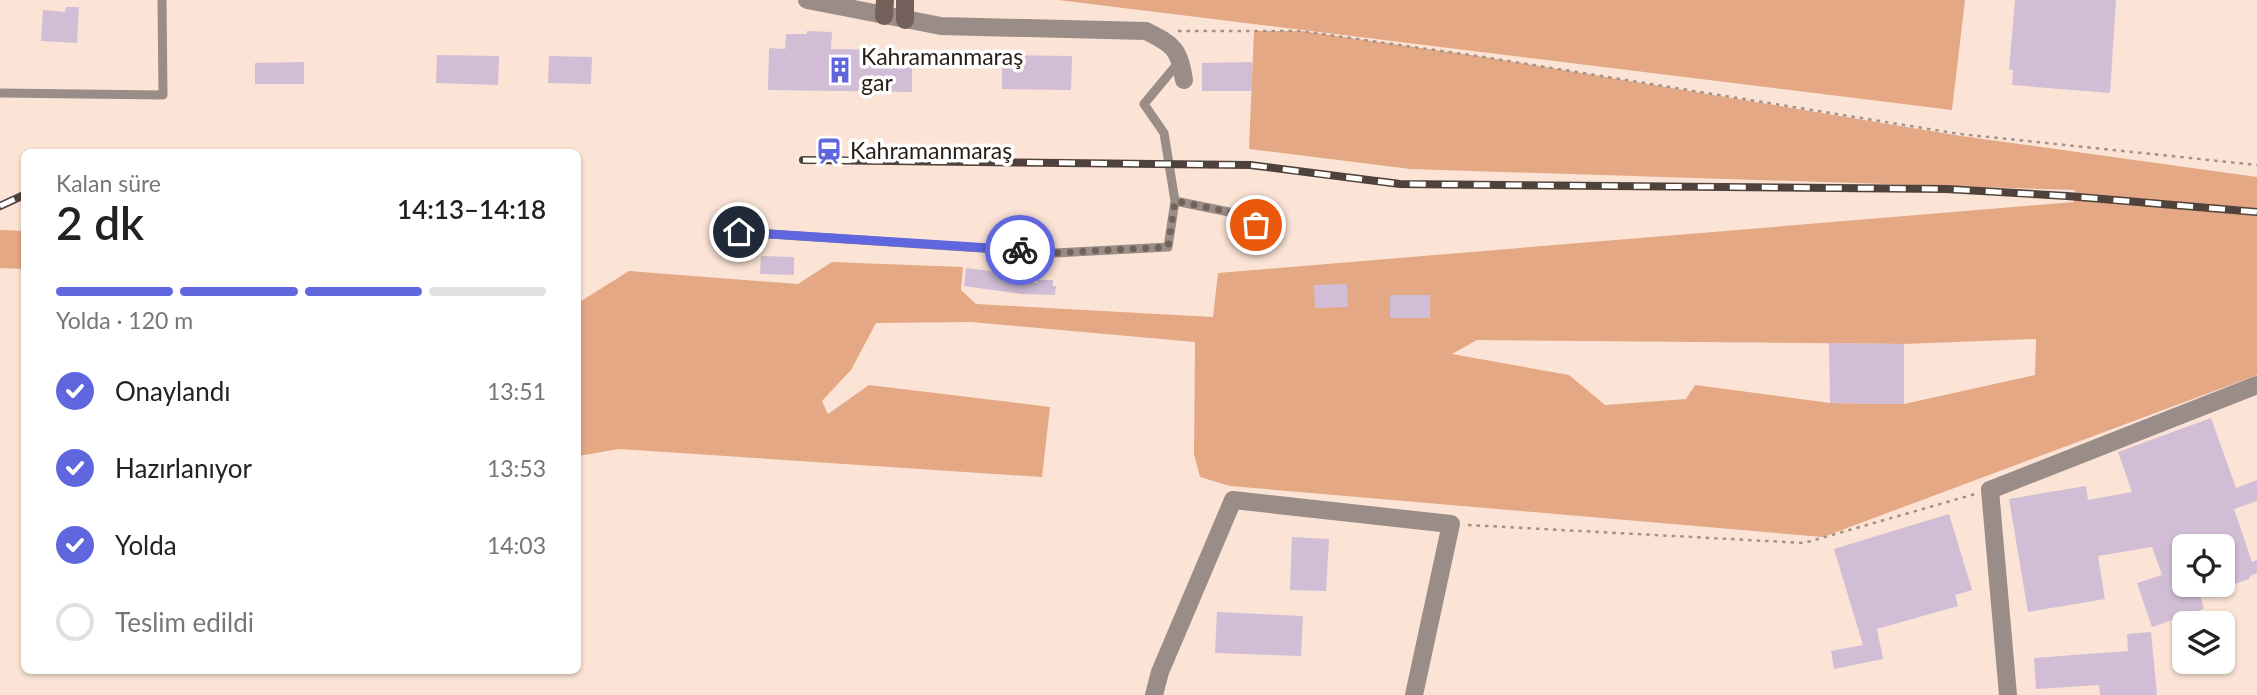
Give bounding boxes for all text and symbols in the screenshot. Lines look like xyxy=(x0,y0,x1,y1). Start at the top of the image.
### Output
place label: Kahramanmaraş gar xyxy=(861,42,1023,96)
building icon: Kahramanmaraş gar xyxy=(825,55,855,85)
station icon: Kahramanmaraş xyxy=(814,136,844,166)
place label: Kahramanmaraş xyxy=(850,136,1012,164)
text: Kalan süre xyxy=(56,169,161,197)
text: 14:13–14:18 xyxy=(397,193,546,225)
text: 2 dk xyxy=(56,195,144,250)
pin xyxy=(1226,195,1286,255)
pin xyxy=(709,202,769,262)
icon: bag xyxy=(1237,206,1275,244)
icon: home xyxy=(720,213,758,251)
courier xyxy=(985,215,1055,285)
icon: bike xyxy=(1001,231,1039,269)
text: Yolda · 120 m xyxy=(56,306,193,334)
icon: check xyxy=(56,372,94,410)
text: Onaylandı xyxy=(115,375,230,407)
text: 13:51 xyxy=(487,377,546,405)
icon: check xyxy=(56,449,94,487)
text: Hazırlanıyor xyxy=(115,452,252,484)
text: 13:53 xyxy=(487,454,546,482)
icon: check xyxy=(56,526,94,564)
text: Yolda xyxy=(115,529,177,561)
text: 14:03 xyxy=(487,531,546,559)
map controls xyxy=(2172,534,2235,674)
button: locate xyxy=(2172,534,2235,597)
text: Teslim edildi xyxy=(115,606,254,638)
button: layers xyxy=(2172,611,2235,674)

